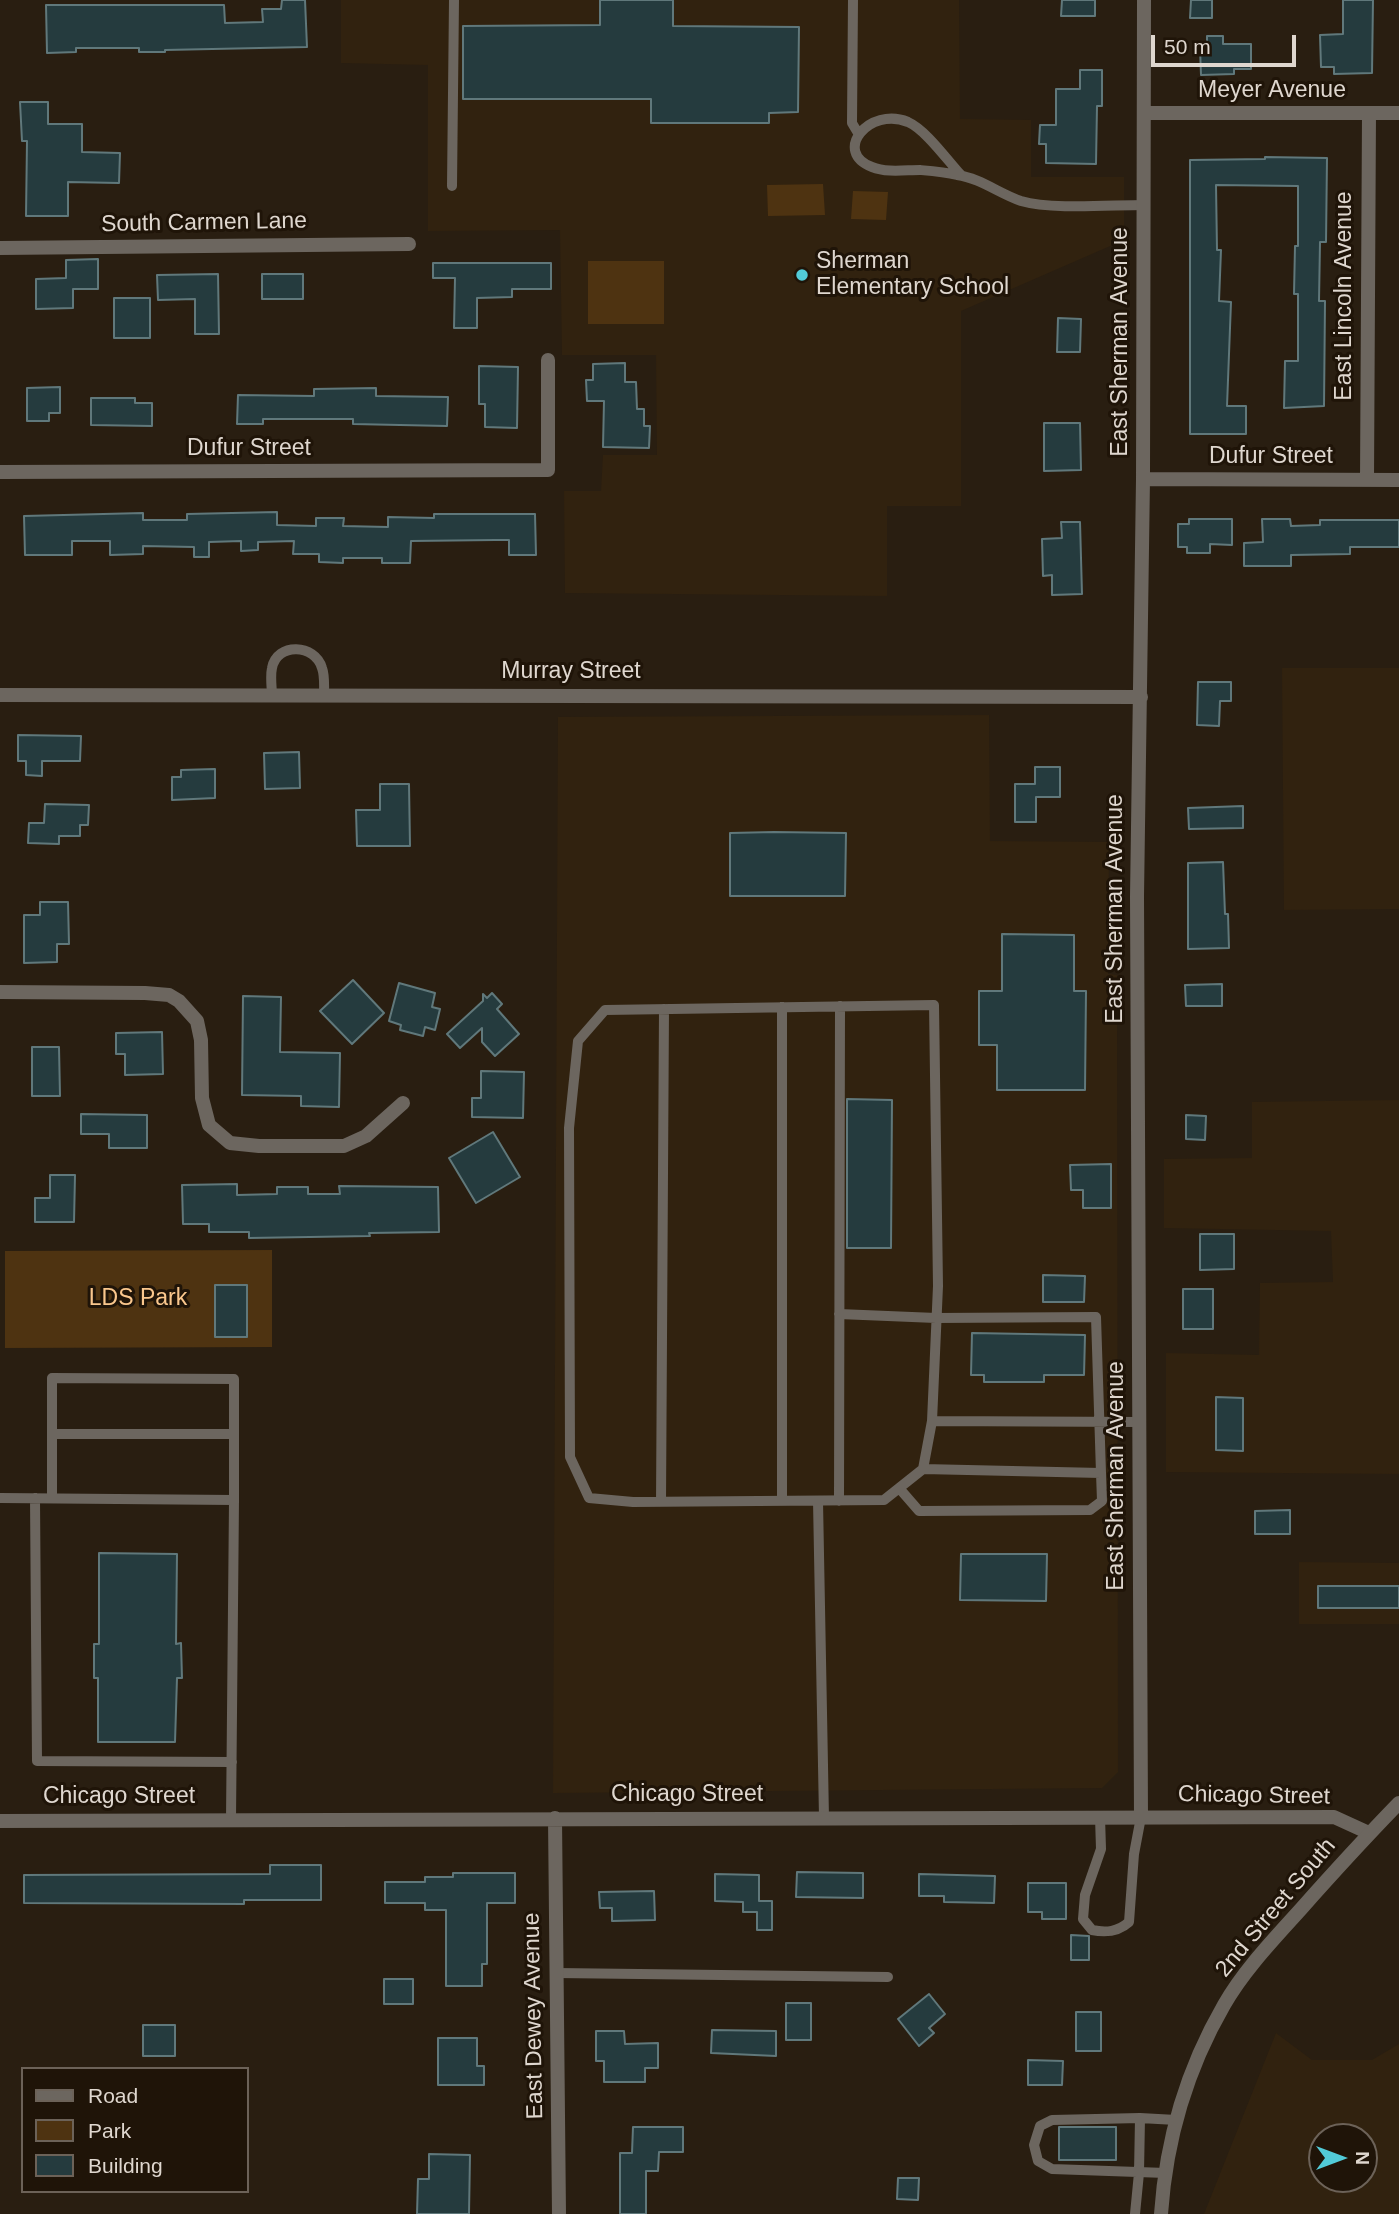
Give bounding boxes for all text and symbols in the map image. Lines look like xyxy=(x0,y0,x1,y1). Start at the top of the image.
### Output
scale bar xyxy=(1154,21,1299,65)
text: 50 m xyxy=(1164,35,1211,58)
street label: Meyer Avenue xyxy=(1198,77,1346,105)
street label: East Lincoln Avenue xyxy=(1331,191,1359,401)
street label: South Carmen Lane xyxy=(101,207,307,239)
street label: East Sherman Avenue xyxy=(1107,227,1135,457)
place label: Sherman Elementary School xyxy=(816,248,1009,302)
marker: Sherman Elementary School xyxy=(794,267,810,283)
street label: Dufur Street xyxy=(187,435,311,463)
street label: Dufur Street xyxy=(1209,443,1333,471)
street label: Murray Street xyxy=(501,658,641,686)
street label: East Sherman Avenue xyxy=(1102,794,1130,1024)
park label: LDS Park xyxy=(89,1285,187,1313)
street label: East Sherman Avenue xyxy=(1103,1361,1131,1591)
street label: Chicago Street xyxy=(611,1781,763,1809)
street label: Chicago Street xyxy=(1178,1781,1330,1811)
street label: Chicago Street xyxy=(43,1783,195,1811)
street label: 2nd Street South xyxy=(1210,1833,1342,1983)
street label: East Dewey Avenue xyxy=(518,1912,550,2120)
legend xyxy=(21,2067,248,2193)
text: Road xyxy=(88,2084,138,2107)
text: Park xyxy=(88,2119,131,2142)
north arrow xyxy=(1308,2123,1378,2193)
text: N xyxy=(1352,2151,1373,2165)
text: Building xyxy=(88,2154,163,2177)

